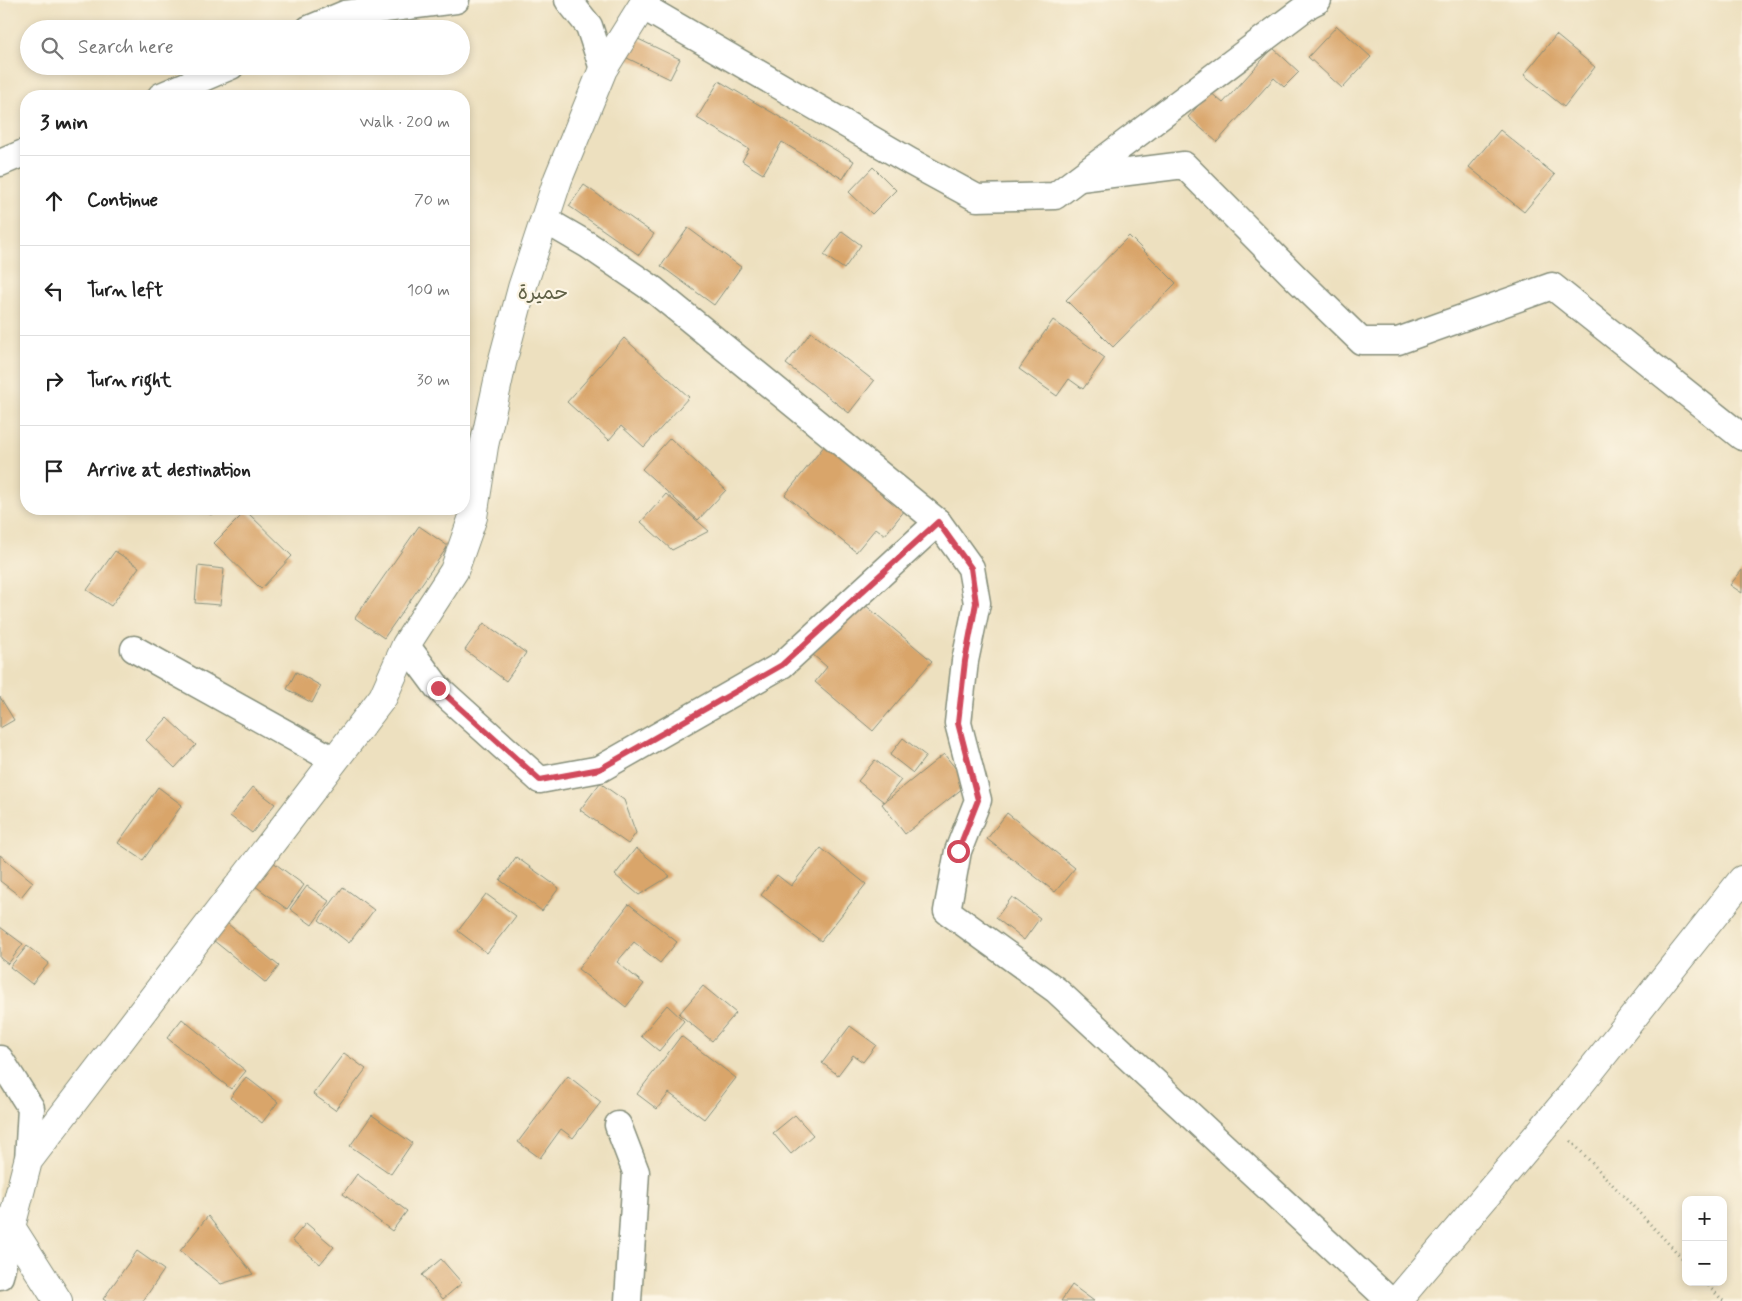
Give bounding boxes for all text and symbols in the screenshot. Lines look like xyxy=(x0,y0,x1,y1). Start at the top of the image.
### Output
search box xyxy=(20,20,470,75)
icon: search xyxy=(38,34,66,62)
text: Search here xyxy=(78,35,174,60)
text: 3 min xyxy=(40,109,88,137)
text: Walk · 200 m xyxy=(359,112,450,133)
icon: ahead xyxy=(40,187,68,215)
text: Continue xyxy=(87,188,158,213)
text: 70 m xyxy=(414,190,450,211)
icon: left xyxy=(40,277,68,305)
text: Turn left xyxy=(87,278,163,303)
text: 100 m xyxy=(407,280,450,301)
district label: حميرة xyxy=(518,280,568,307)
icon: right xyxy=(40,367,68,395)
text: Turn right xyxy=(87,368,171,393)
text: 30 m xyxy=(417,370,450,391)
icon: arrive xyxy=(40,457,68,485)
text: Arrive at destination xyxy=(87,458,251,483)
route end xyxy=(427,677,450,700)
route start xyxy=(947,840,970,863)
map controls xyxy=(1682,1196,1727,1286)
button: + xyxy=(1682,1196,1727,1241)
button: − xyxy=(1682,1241,1727,1286)

